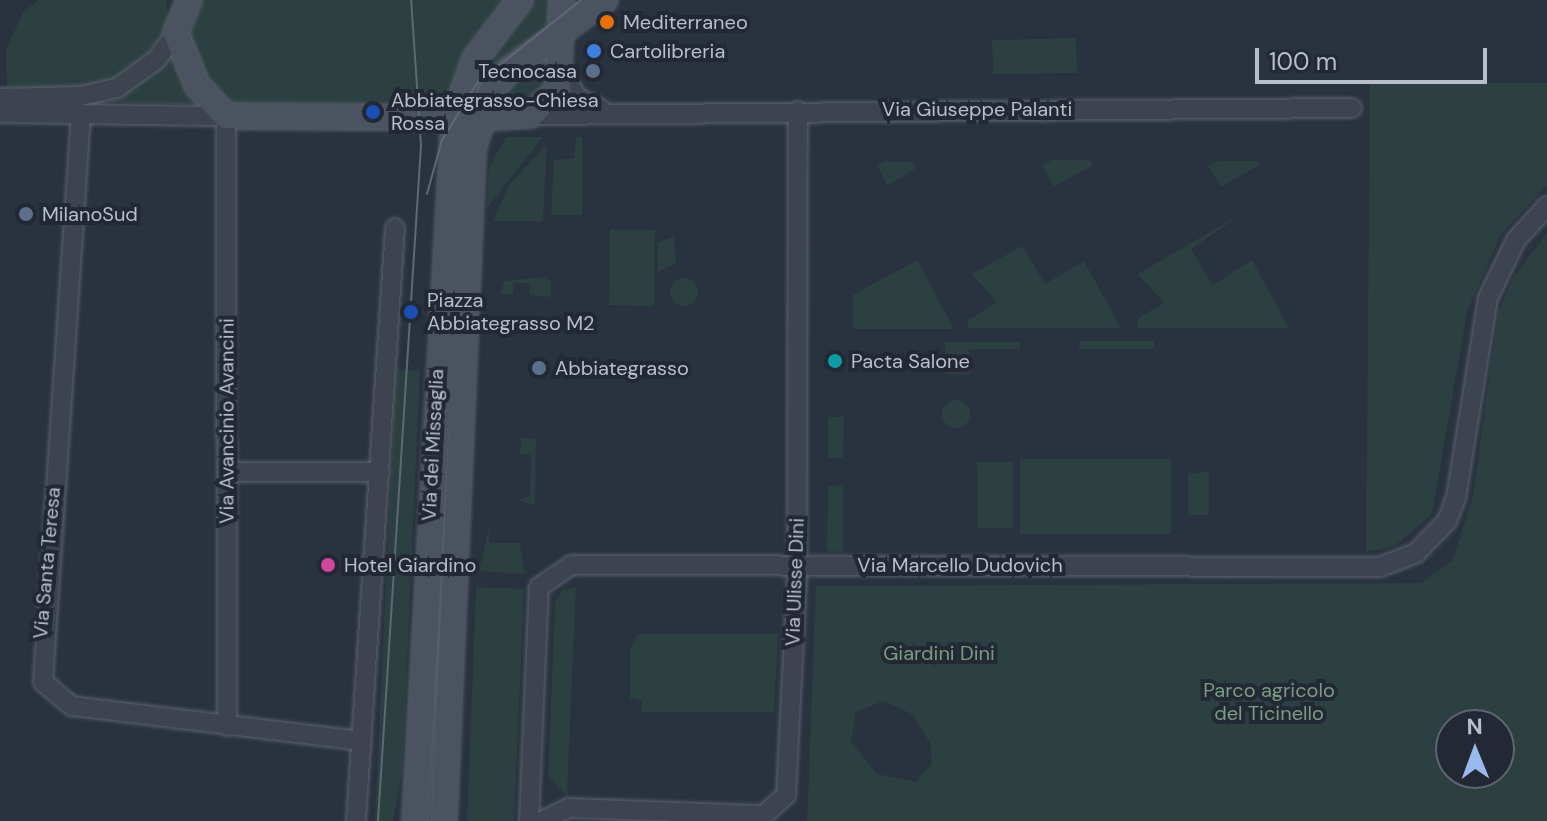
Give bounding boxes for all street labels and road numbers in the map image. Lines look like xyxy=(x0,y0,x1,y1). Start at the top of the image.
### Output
street label: Via Giuseppe Palanti xyxy=(882,97,1072,121)
street label: Via Avancinio Avancini xyxy=(215,318,239,524)
street label: Via dei Missaglia xyxy=(417,368,449,522)
street label: Via Santa Teresa xyxy=(28,486,66,640)
street label: Via Ulisse Dini xyxy=(781,517,809,647)
street label: Via Marcello Dudovich xyxy=(857,553,1063,577)

